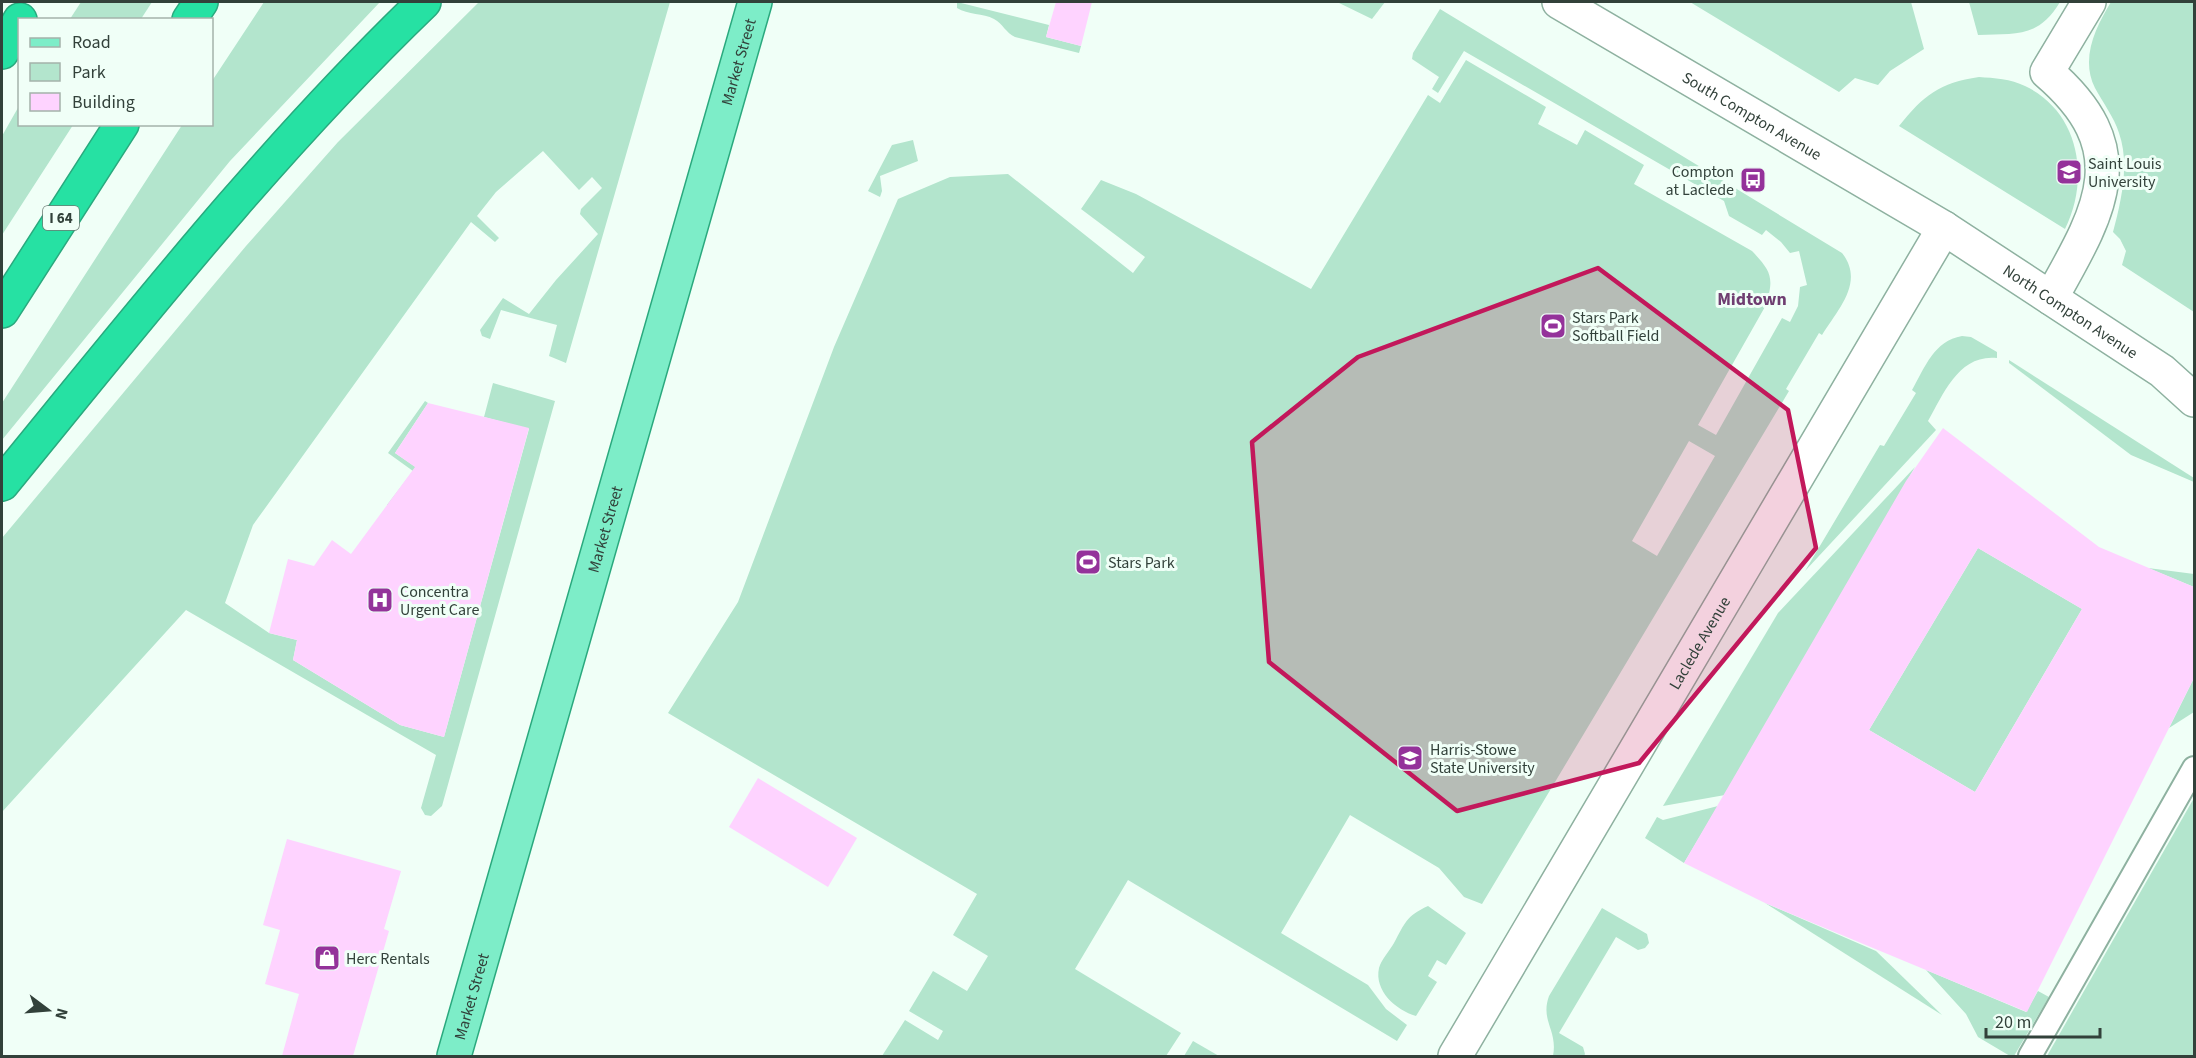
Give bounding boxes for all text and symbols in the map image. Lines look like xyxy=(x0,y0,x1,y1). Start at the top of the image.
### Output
street label: Market Street xyxy=(716,15,762,108)
legend xyxy=(18,18,213,126)
text: Road xyxy=(72,30,111,55)
text: Park xyxy=(72,60,106,85)
street label: South Compton Avenue xyxy=(1678,67,1826,166)
text: Building xyxy=(72,90,135,115)
place label: Saint Louis University xyxy=(2088,153,2162,193)
school or university icon: Saint Louis University xyxy=(2054,157,2084,187)
place label: Compton at Laclede xyxy=(1666,161,1734,201)
bus stop icon: Compton at Laclede xyxy=(1738,165,1768,195)
road number: I 64 xyxy=(43,206,79,230)
street label: North Compton Avenue xyxy=(1999,260,2142,364)
district label: Midtown xyxy=(1717,287,1787,312)
place label: Stars Park Softball Field xyxy=(1572,307,1659,347)
sports icon: Stars Park Softball Field xyxy=(1538,311,1568,341)
street label: Market Street xyxy=(583,483,628,575)
sports icon: Stars Park xyxy=(1073,547,1103,577)
place label: Stars Park xyxy=(1108,552,1175,574)
place label: Concentra Urgent Care xyxy=(400,581,479,621)
hospital icon: Concentra Urgent Care xyxy=(365,585,395,615)
street label: Laclede Avenue xyxy=(1664,593,1736,694)
place label: Harris-Stowe State University xyxy=(1430,739,1535,779)
school or university icon: Harris-Stowe State University xyxy=(1395,743,1425,773)
shop icon: Herc Rentals xyxy=(312,943,342,973)
place label: Herc Rentals xyxy=(346,948,430,970)
street label: Market Street xyxy=(449,950,495,1043)
north arrow xyxy=(18,980,78,1040)
scale bar xyxy=(1986,1001,2100,1039)
text: N xyxy=(49,1006,73,1022)
text: 20 m xyxy=(1995,1010,2031,1035)

